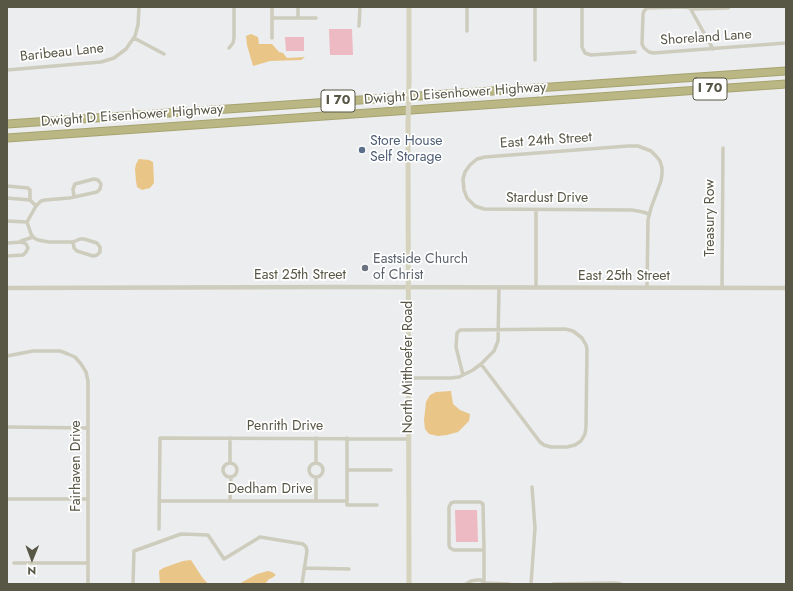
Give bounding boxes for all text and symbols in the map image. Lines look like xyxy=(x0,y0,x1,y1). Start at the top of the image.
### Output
street label: Shoreland Lane xyxy=(660,26,752,50)
street label: Baribeau Lane xyxy=(19,40,105,66)
road number: I 70 xyxy=(693,78,727,100)
street label: Dwight D Eisenhower Highway xyxy=(363,79,547,109)
road number: I 70 xyxy=(321,90,355,112)
street label: Dwight D Eisenhower Highway xyxy=(40,101,224,131)
street label: East 24th Street xyxy=(499,129,593,153)
place label: Store House Self Storage xyxy=(370,134,443,166)
marker: Store House Self Storage xyxy=(357,145,367,155)
street label: Treasury Row xyxy=(703,179,719,257)
street label: Stardust Drive xyxy=(506,191,588,207)
place label: Eastside Church of Christ xyxy=(373,252,468,284)
marker: Eastside Church of Christ xyxy=(360,263,370,273)
street label: East 25th Street xyxy=(254,268,346,284)
street label: East 25th Street xyxy=(578,269,670,285)
street label: North Mitthoefer Road xyxy=(401,301,417,433)
street label: Penrith Drive xyxy=(247,419,323,435)
street label: Fairhaven Drive xyxy=(69,420,85,512)
street label: Dedham Drive xyxy=(227,482,313,498)
north arrow xyxy=(12,539,52,579)
text: N xyxy=(27,563,36,579)

